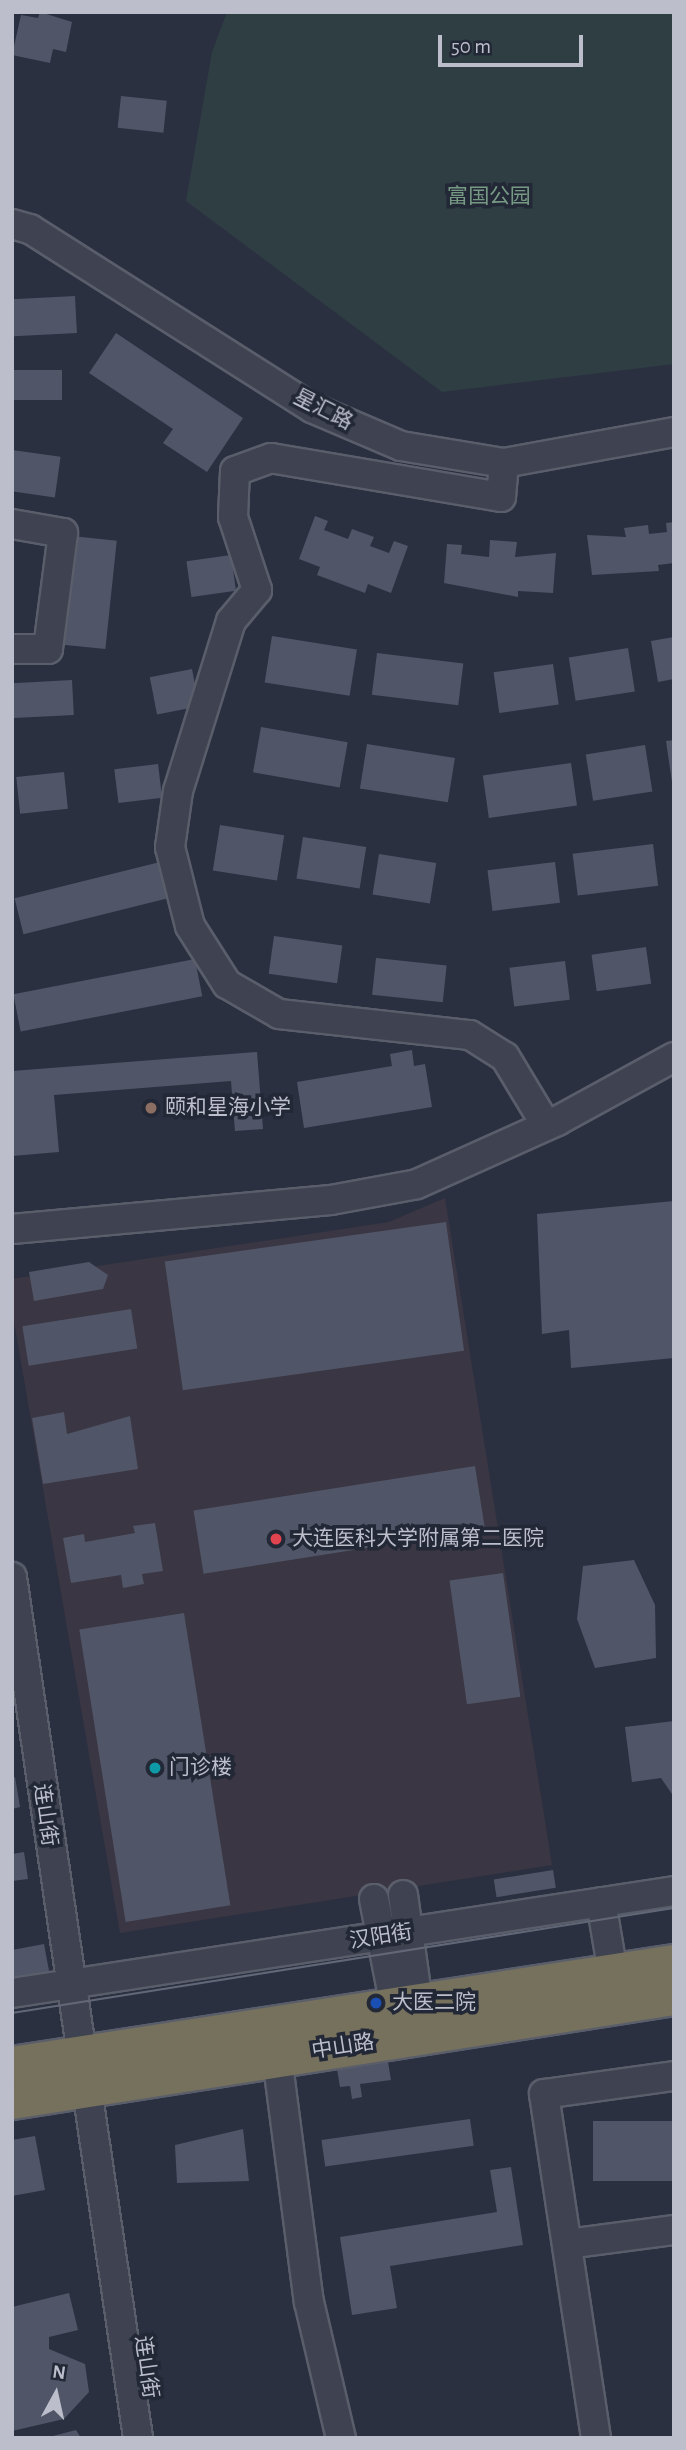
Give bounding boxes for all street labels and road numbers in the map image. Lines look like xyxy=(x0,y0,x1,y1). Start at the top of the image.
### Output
street label: 星汇路 xyxy=(289,384,357,436)
street label: 连山街 xyxy=(28,1782,62,1848)
street label: 汉阳街 xyxy=(348,1920,414,1954)
street label: 中山路 xyxy=(310,2030,376,2064)
street label: 连山街 xyxy=(129,2334,163,2400)

